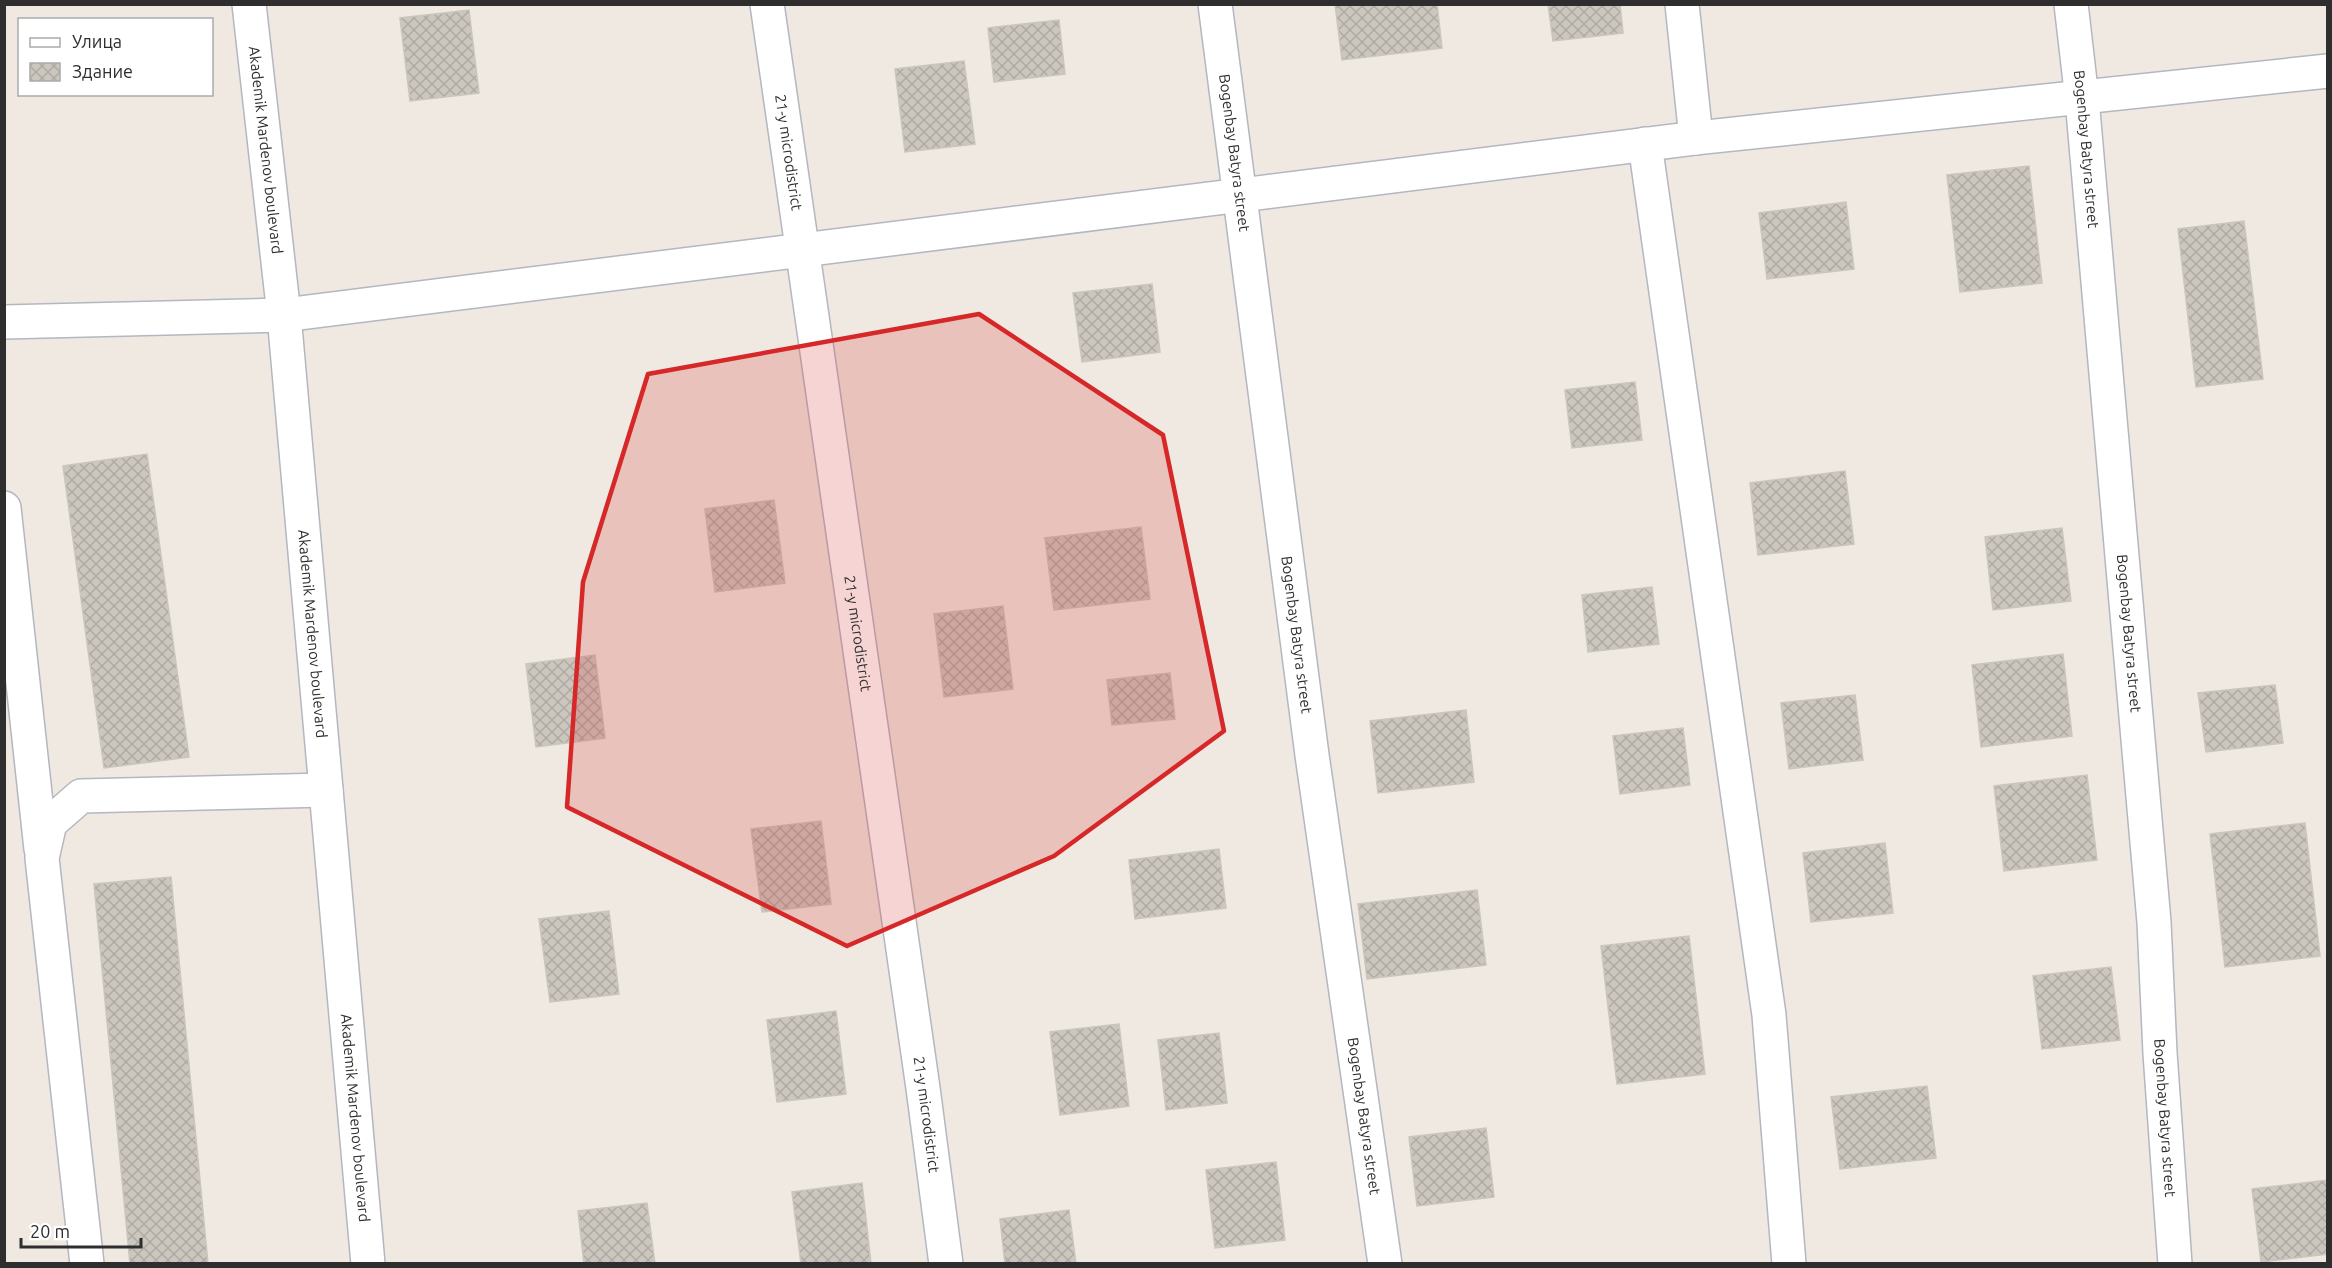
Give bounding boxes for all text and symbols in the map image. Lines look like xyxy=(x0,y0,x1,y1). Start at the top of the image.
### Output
legend xyxy=(18,18,213,96)
text: Улица xyxy=(72,31,122,51)
street label: Akademik Mardenov boulevard xyxy=(246,45,286,255)
text: Здание xyxy=(72,61,133,81)
street label: Bogenbay Batyra street xyxy=(2071,69,2102,229)
street label: Bogenbay Batyra street xyxy=(1216,73,1253,233)
street label: 21-y microdistrict xyxy=(772,93,806,212)
street label: Akademik Mardenov boulevard xyxy=(295,529,330,739)
street label: Bogenbay Batyra street xyxy=(2114,553,2145,713)
street label: Bogenbay Batyra street xyxy=(1278,555,1316,715)
street label: 21-y microdistrict xyxy=(841,574,875,693)
street label: Akademik Mardenov boulevard xyxy=(338,1013,373,1223)
street label: Bogenbay Batyra street xyxy=(1345,1036,1384,1196)
street label: Bogenbay Batyra street xyxy=(2151,1038,2179,1198)
street label: 21-y microdistrict xyxy=(911,1055,943,1174)
scale bar xyxy=(21,1211,141,1249)
text: 20 m xyxy=(30,1221,70,1241)

